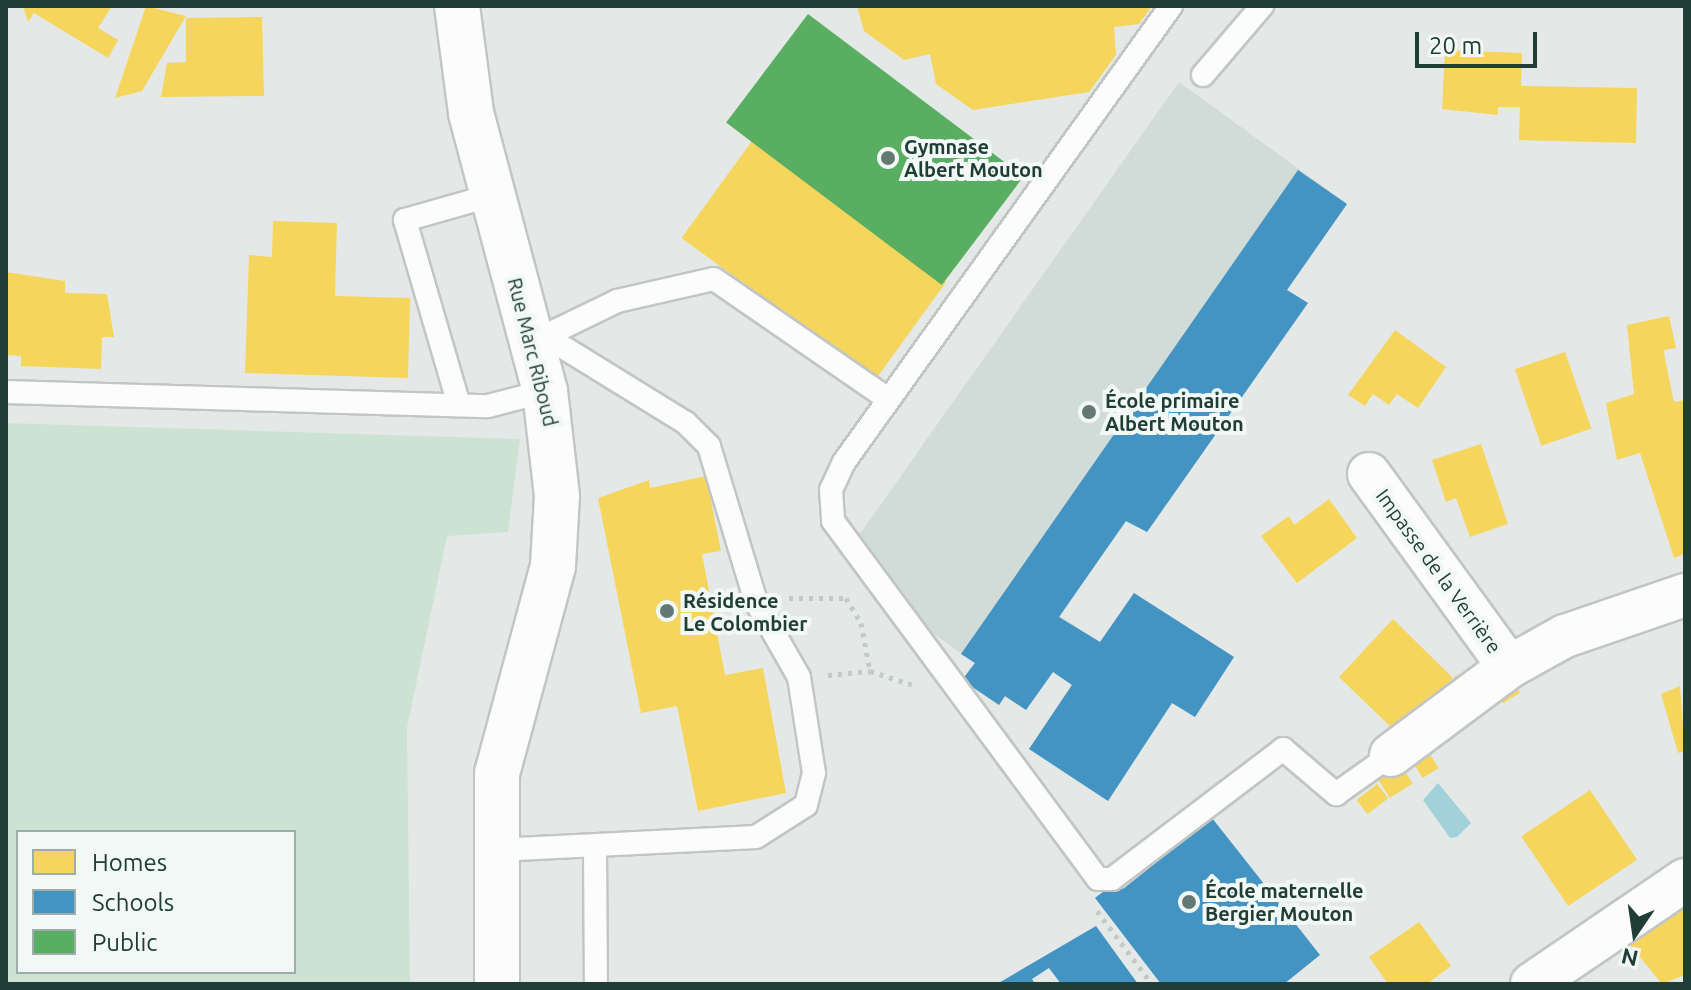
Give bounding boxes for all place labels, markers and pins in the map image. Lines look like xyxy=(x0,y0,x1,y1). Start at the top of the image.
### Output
place label: Gymnase Albert Mouton xyxy=(904,134,1043,181)
marker: Gymnase Albert Mouton xyxy=(879,149,897,167)
place label: École primaire Albert Mouton xyxy=(1105,388,1244,435)
marker: École primaire Albert Mouton xyxy=(1080,403,1098,421)
place label: Résidence Le Colombier xyxy=(683,588,808,635)
marker: Résidence Le Colombier xyxy=(658,602,676,620)
place label: École maternelle Bergier Mouton xyxy=(1205,878,1364,925)
marker: École maternelle Bergier Mouton xyxy=(1180,893,1198,911)

